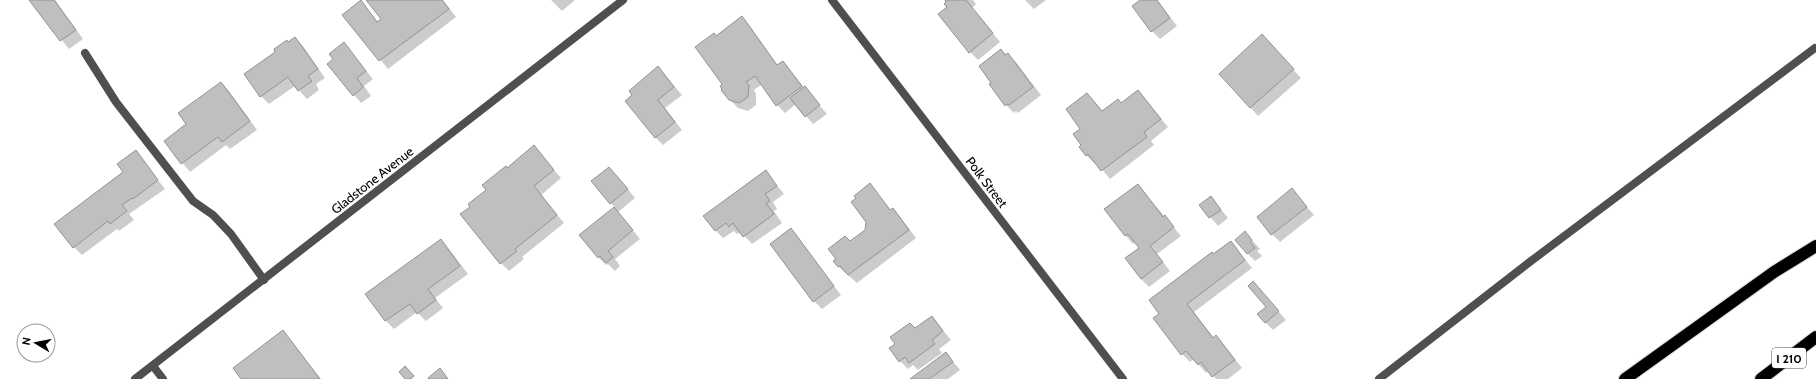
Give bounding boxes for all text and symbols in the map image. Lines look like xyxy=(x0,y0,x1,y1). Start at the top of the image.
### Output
street label: Gladstone Avenue xyxy=(328,143,417,217)
street label: Polk Street xyxy=(963,153,1012,211)
north arrow xyxy=(16,323,56,363)
text: N xyxy=(19,336,34,346)
road number: I 210 xyxy=(1772,348,1806,368)

